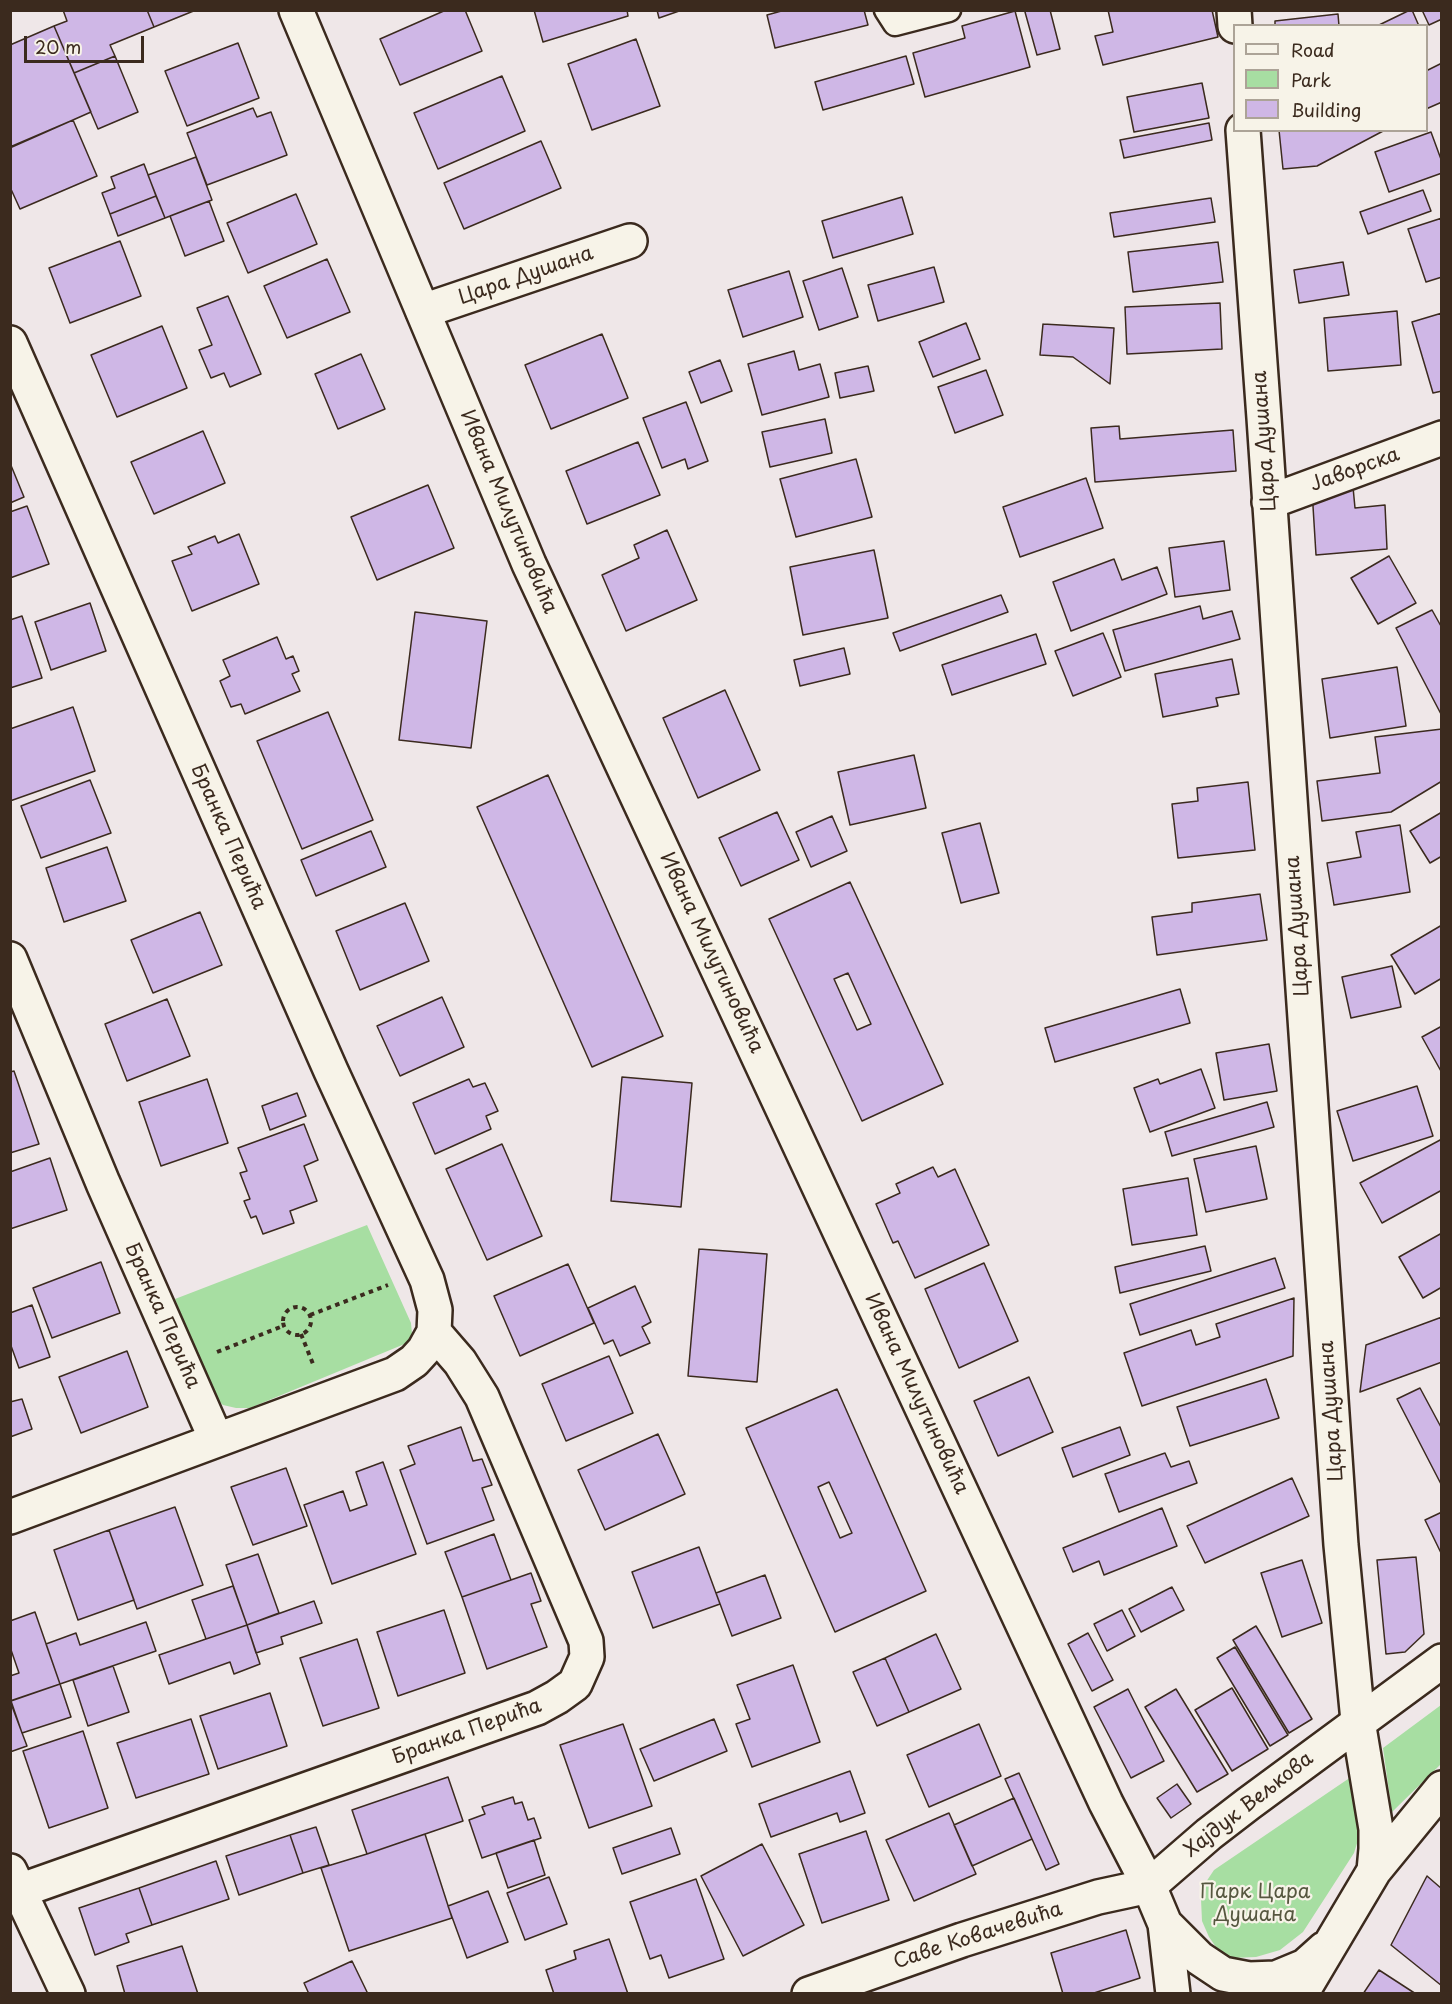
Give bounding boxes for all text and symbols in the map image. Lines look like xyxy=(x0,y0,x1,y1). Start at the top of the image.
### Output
scale bar xyxy=(27,24,147,62)
legend xyxy=(1233,24,1428,132)
text: 20 m xyxy=(35,33,81,60)
text: Road xyxy=(1291,36,1335,63)
text: Park xyxy=(1291,66,1331,93)
text: Building xyxy=(1291,96,1361,123)
street label: Цара Душана xyxy=(455,242,597,310)
street label: Цара Душана xyxy=(1248,370,1282,512)
street label: Ивана Милутиновића xyxy=(454,407,562,617)
street label: Јаворска xyxy=(1307,443,1403,497)
street label: Бранка Перића xyxy=(185,761,271,913)
street label: Ивана Милутиновића xyxy=(654,849,768,1057)
street label: Цара Душана xyxy=(1281,855,1315,997)
street label: Бранка Перића xyxy=(119,1240,205,1392)
street label: Ивана Милутиновића xyxy=(859,1290,973,1498)
street label: Цара Душана xyxy=(1315,1340,1349,1482)
street label: Бранка Перића xyxy=(389,1694,545,1770)
street label: Хајдук Вељкова xyxy=(1180,1747,1318,1863)
park label: Парк Цара Душана xyxy=(1200,1880,1310,1927)
street label: Саве Ковачевића xyxy=(891,1897,1065,1975)

